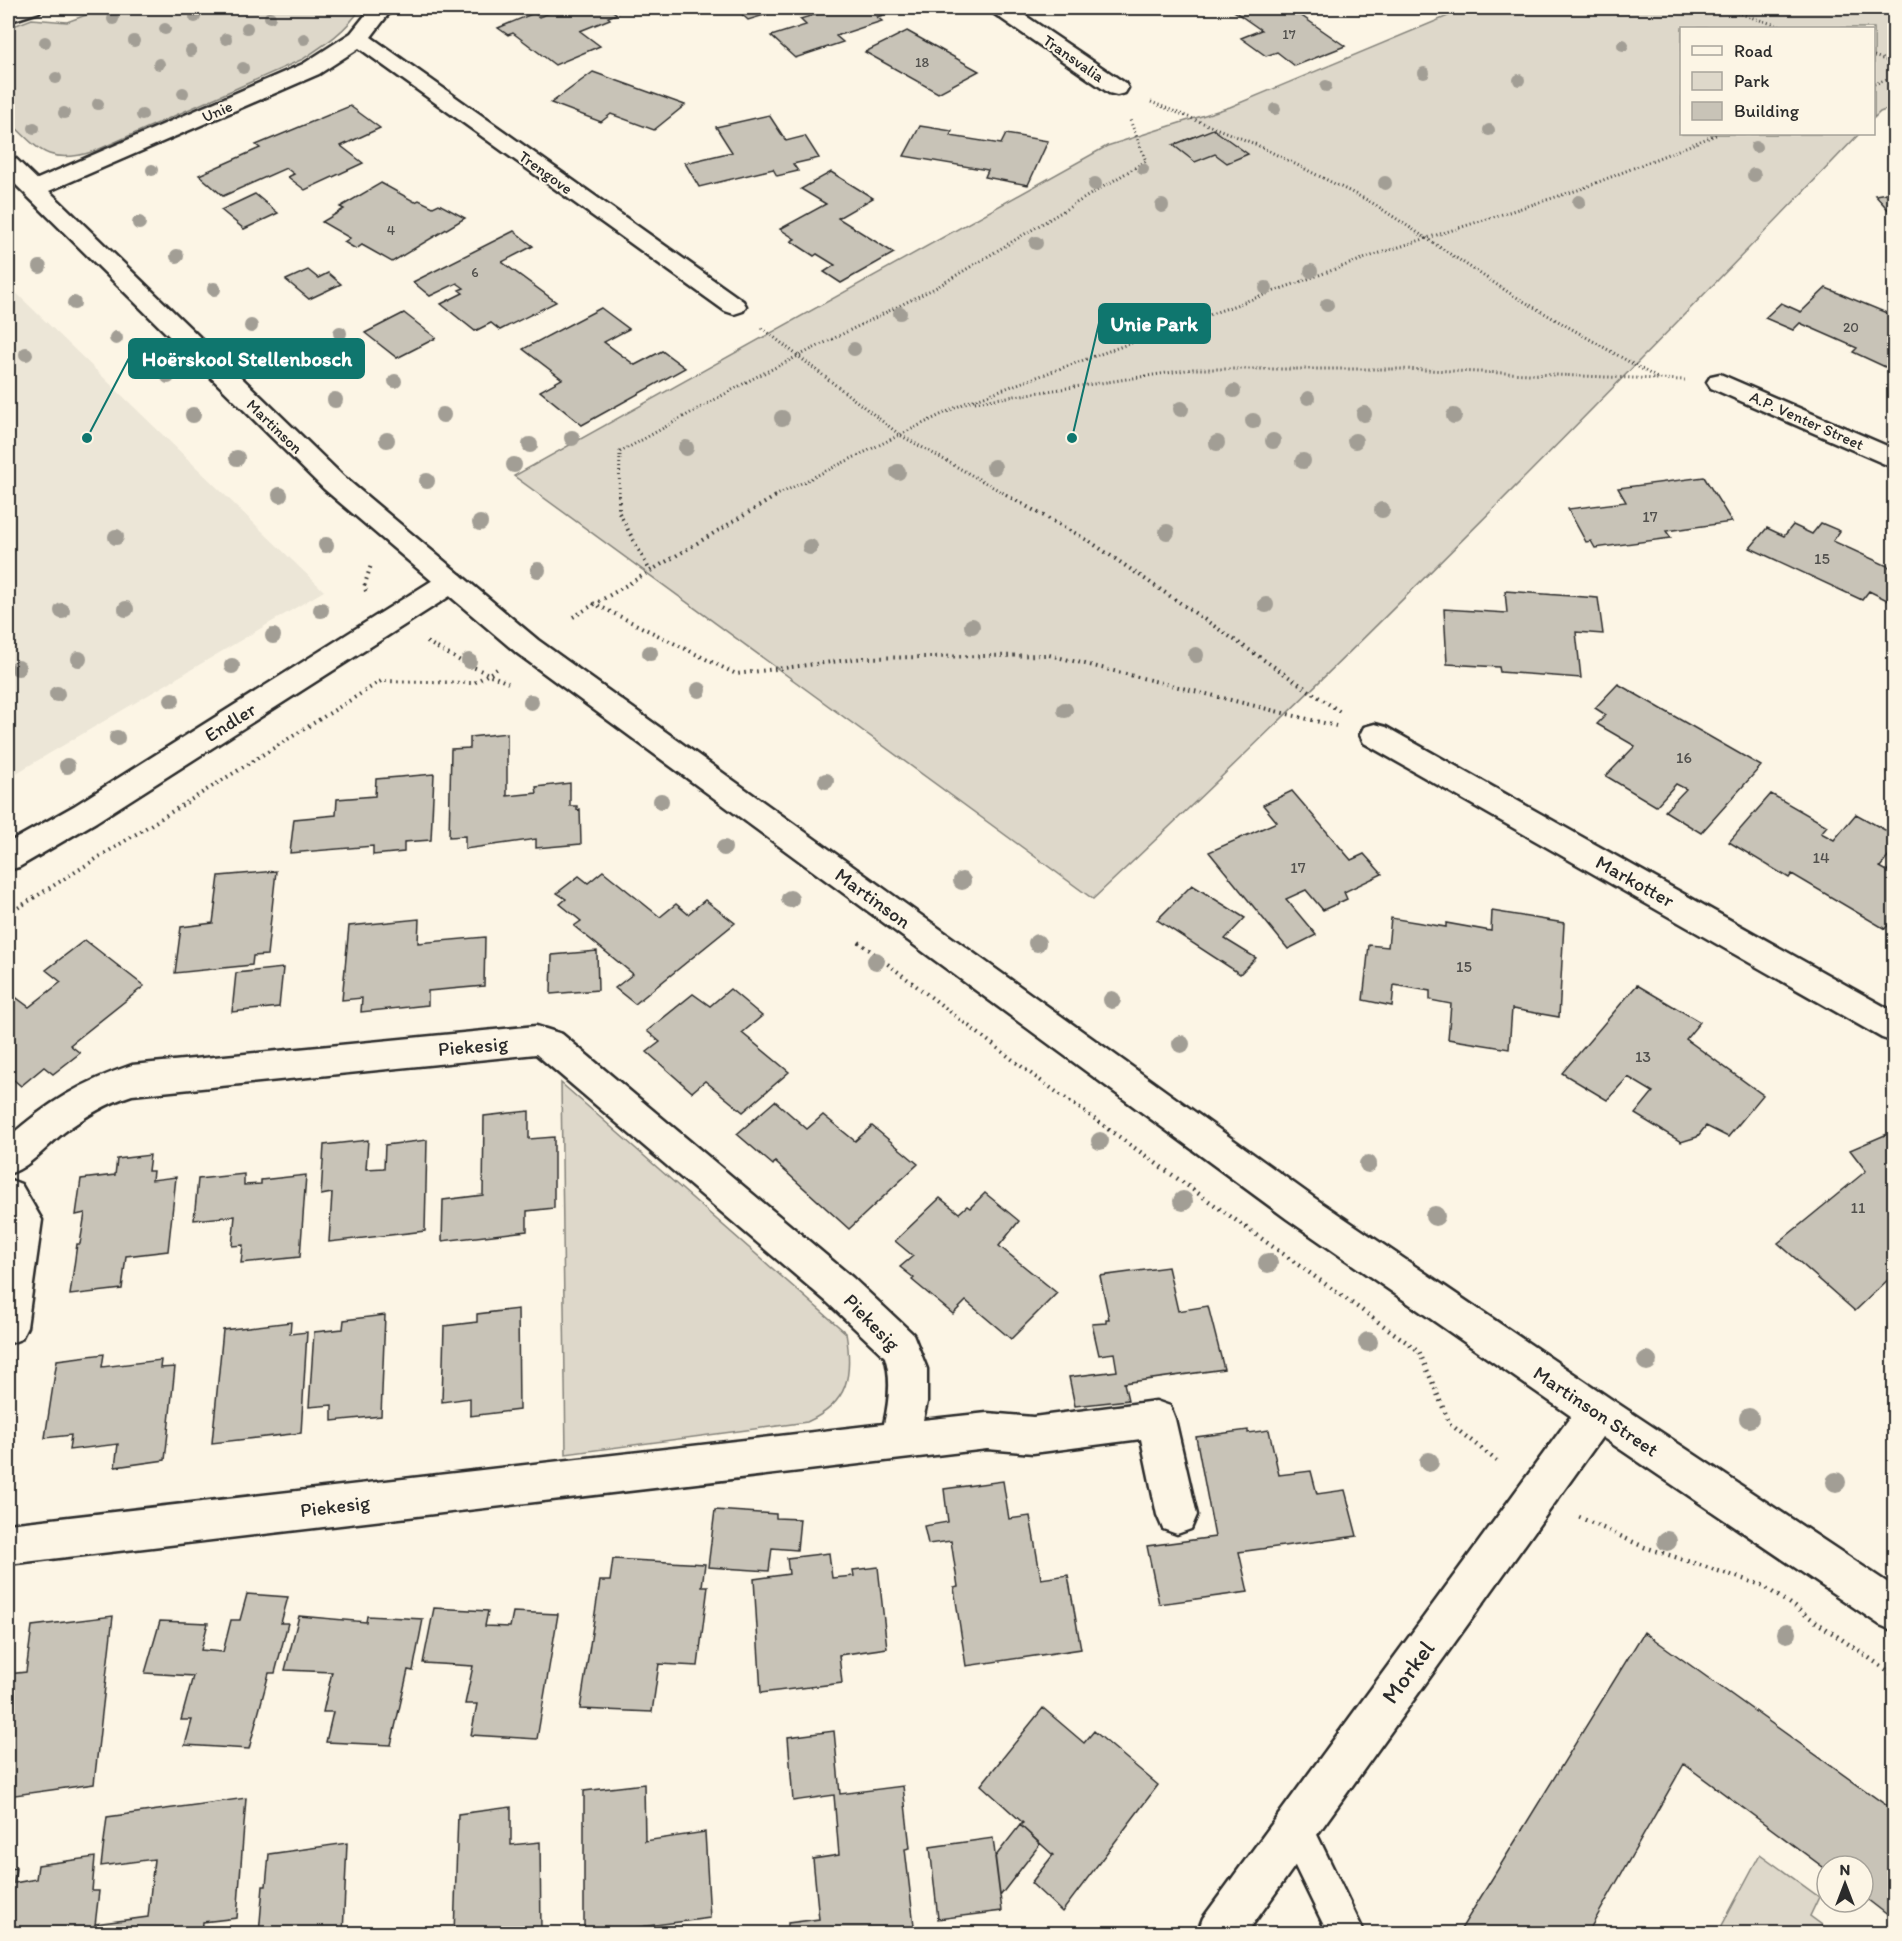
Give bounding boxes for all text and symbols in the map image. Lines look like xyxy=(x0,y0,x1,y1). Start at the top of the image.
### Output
house number: 17 xyxy=(1282,26,1296,43)
legend xyxy=(1680,27,1875,135)
street label: Transvalia xyxy=(1039,30,1109,87)
text: Road xyxy=(1734,40,1773,62)
house number: 18 xyxy=(915,54,929,71)
text: Park xyxy=(1734,70,1769,92)
street label: Unie xyxy=(199,96,235,127)
text: Building xyxy=(1734,100,1800,122)
street label: Trengove xyxy=(515,147,577,198)
house number: 4 xyxy=(387,222,396,239)
house number: 6 xyxy=(471,264,479,281)
callout: Unie Park xyxy=(1099,304,1210,343)
text: Unie Park xyxy=(1110,311,1199,336)
house number: 20 xyxy=(1843,319,1859,336)
callout: Hoërskool Stellenbosch xyxy=(129,339,364,378)
text: Hoërskool Stellenbosch xyxy=(142,346,353,371)
street label: A.P. Venter Street xyxy=(1747,387,1867,454)
street label: Martinson xyxy=(243,395,307,458)
house number: 17 xyxy=(1642,507,1658,526)
house number: 15 xyxy=(1814,549,1830,568)
street label: Endler xyxy=(200,697,260,747)
house number: 16 xyxy=(1676,748,1692,767)
house number: 14 xyxy=(1812,848,1830,867)
street label: Markotter xyxy=(1591,850,1679,912)
house number: 17 xyxy=(1290,858,1306,877)
street label: Martinson xyxy=(830,863,916,934)
house number: 15 xyxy=(1456,957,1472,976)
street label: Piekesig xyxy=(437,1031,510,1061)
house number: 13 xyxy=(1635,1047,1651,1066)
house number: 11 xyxy=(1851,1198,1866,1217)
street label: Piekesig xyxy=(839,1288,906,1356)
street label: Martinson Street xyxy=(1529,1360,1663,1462)
street label: Piekesig xyxy=(299,1490,372,1522)
street label: Morkel xyxy=(1375,1634,1440,1709)
north arrow xyxy=(1815,1854,1875,1914)
text: N xyxy=(1840,1860,1850,1879)

